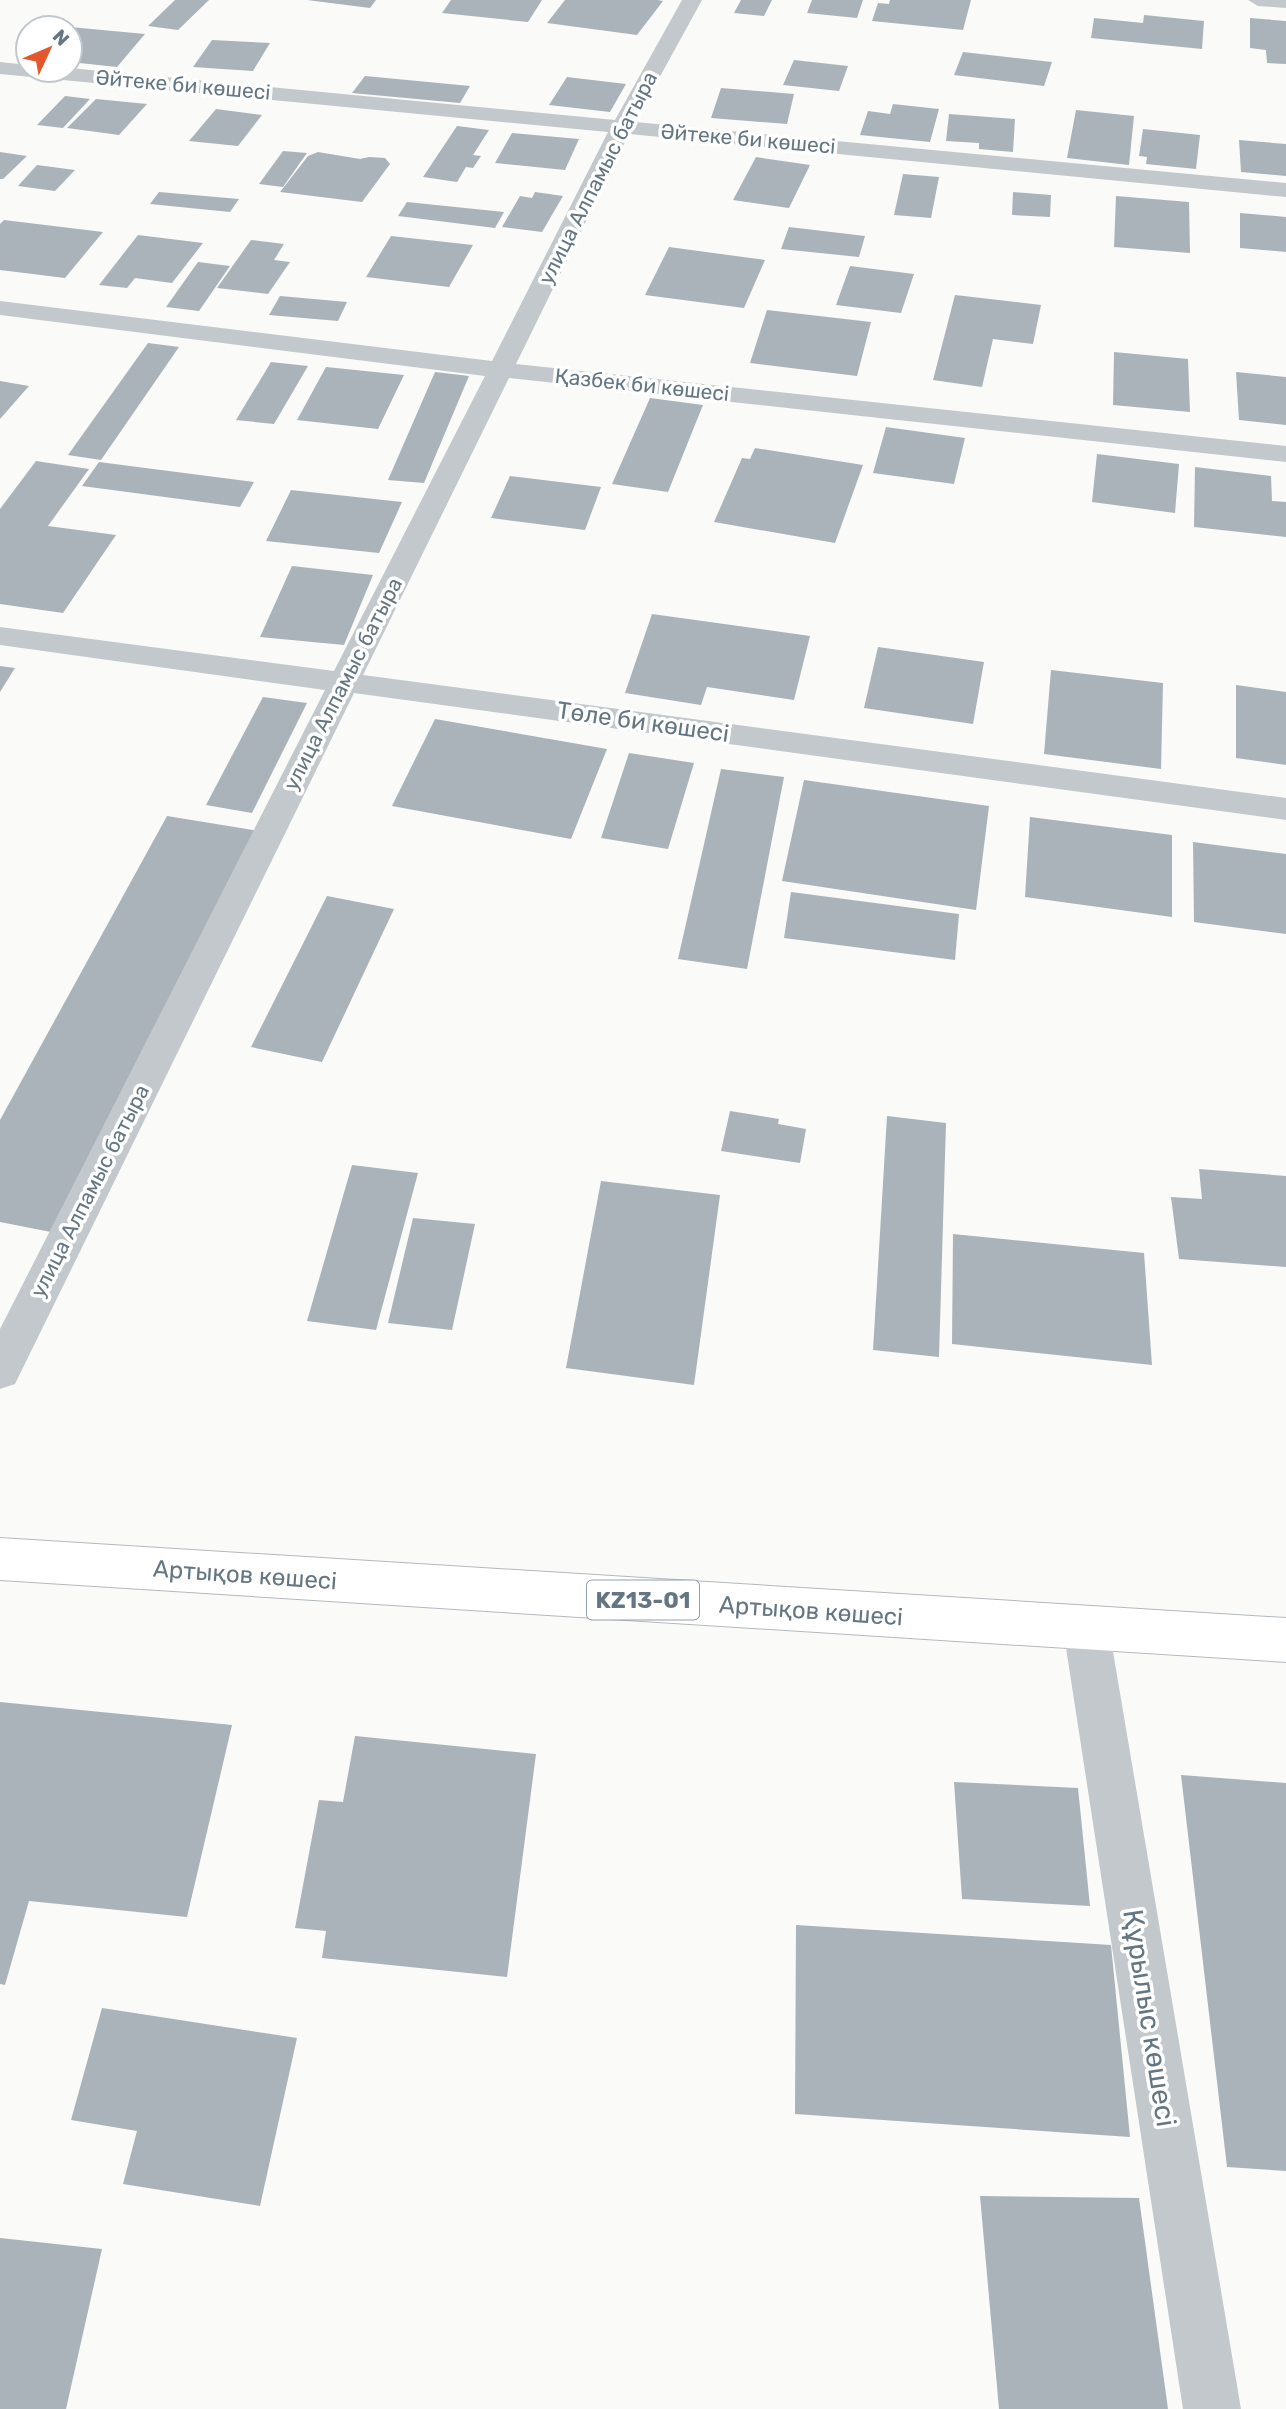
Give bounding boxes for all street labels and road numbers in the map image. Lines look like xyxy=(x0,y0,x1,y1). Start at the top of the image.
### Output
street label: Әйтеке би көшесі xyxy=(95,64,272,105)
street label: улица Алпамыс батыра xyxy=(533,67,662,288)
street label: Әйтеке би көшесі xyxy=(660,118,837,159)
street label: Қазбек би көшесі xyxy=(554,363,730,406)
street label: улица Алпамыс батыра xyxy=(278,573,407,794)
street label: Төле би көшесі xyxy=(555,696,731,748)
street label: улица Алпамыс батыра xyxy=(25,1080,154,1301)
street label: Артықов көшесі xyxy=(152,1555,338,1595)
road number: KZ13-01 xyxy=(587,1581,699,1620)
street label: Артықов көшесі xyxy=(718,1591,904,1631)
street label: Құрылыс көшесі xyxy=(1116,1907,1183,2129)

